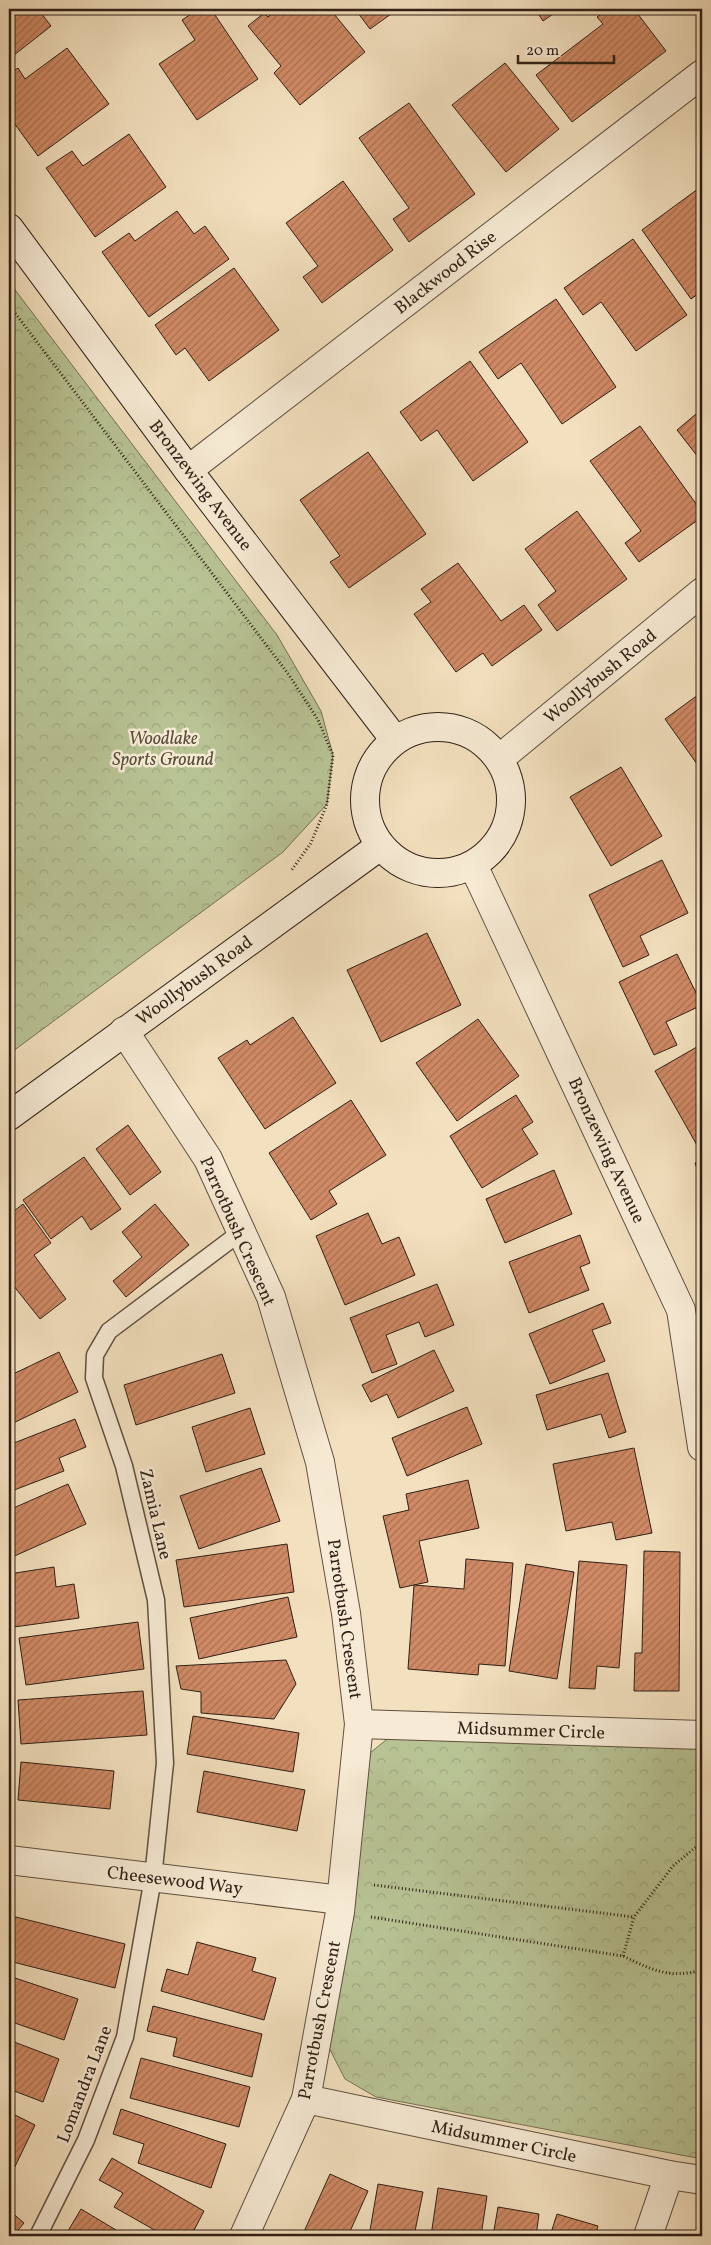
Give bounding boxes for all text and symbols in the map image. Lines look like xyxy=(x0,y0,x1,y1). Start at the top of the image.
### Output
scale bar xyxy=(518,32,615,64)
text: 20 m xyxy=(526,41,559,62)
street label: Blackwood Rise xyxy=(390,225,502,321)
street label: Bronzewing Avenue xyxy=(142,415,257,557)
street label: Woollybush Road xyxy=(539,624,663,731)
park label: Woodlake Sports Ground xyxy=(112,727,214,773)
street label: Woollybush Road xyxy=(131,930,258,1032)
street label: Bronzewing Avenue xyxy=(561,1074,650,1228)
street label: Parrotbush Crescent xyxy=(192,1153,281,1311)
street label: Zamia Lane xyxy=(132,1466,177,1562)
street label: Parrotbush Crescent xyxy=(320,1537,367,1701)
street label: Midsummer Circle xyxy=(457,1716,605,1747)
street label: Cheesewood Way xyxy=(105,1861,244,1902)
street label: Parrotbush Crescent xyxy=(293,1939,348,2102)
street label: Lomandra Lane xyxy=(52,2022,119,2147)
street label: Midsummer Circle xyxy=(429,2115,579,2170)

